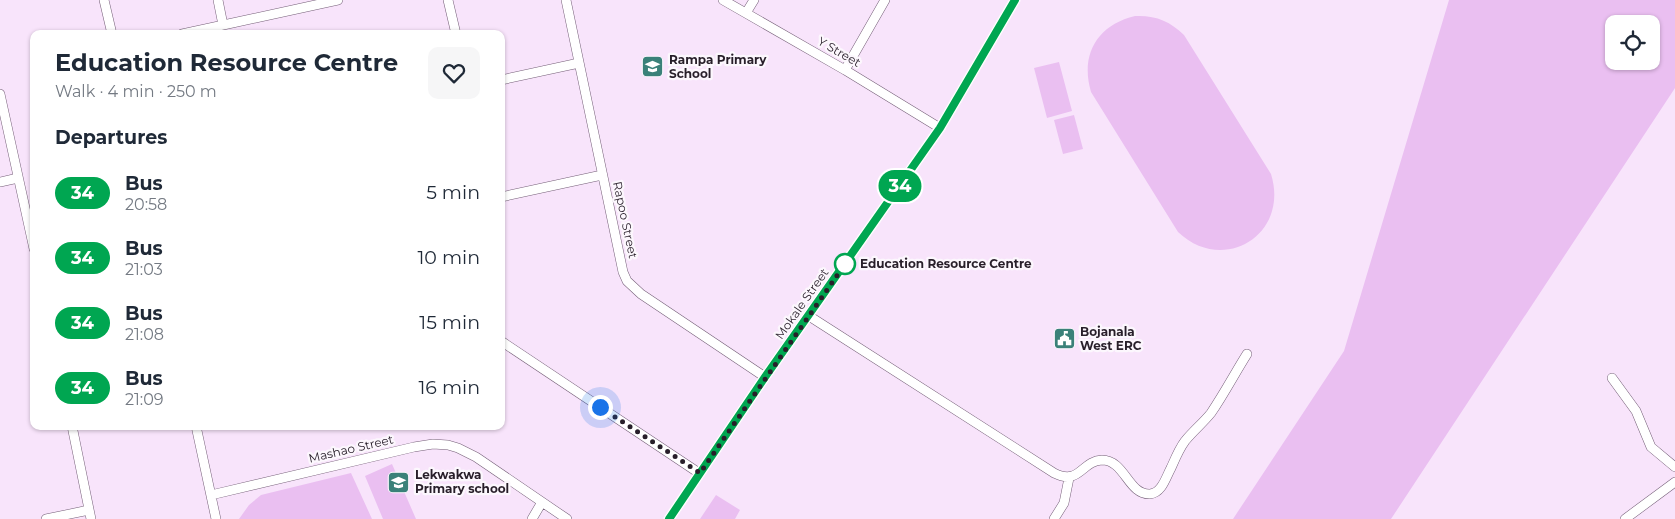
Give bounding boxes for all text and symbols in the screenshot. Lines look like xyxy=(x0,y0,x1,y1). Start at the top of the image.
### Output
map controls xyxy=(1605,15,1660,70)
button: locate xyxy=(1605,15,1660,70)
street label: Y Street xyxy=(815,33,863,70)
button: heart xyxy=(428,47,480,99)
text: Education Resource Centre xyxy=(55,48,398,77)
place label: Rampa Primary School xyxy=(669,52,767,81)
school or university icon: Rampa Primary School xyxy=(641,55,665,79)
text: Walk · 4 min · 250 m xyxy=(55,82,217,101)
text: Departures xyxy=(55,126,167,149)
line badge: 34 xyxy=(878,170,922,202)
text: Bus xyxy=(125,172,163,195)
text: 34 xyxy=(888,175,912,197)
street label: Rapoo Street xyxy=(610,180,641,260)
text: 5 min xyxy=(426,181,480,204)
text: 34 xyxy=(71,182,94,204)
text: 20:58 xyxy=(125,195,167,214)
text: Bus xyxy=(125,237,163,260)
text: 10 min xyxy=(417,246,480,269)
text: 34 xyxy=(71,247,94,269)
marker: Education Resource Centre xyxy=(834,253,856,275)
place label: Education Resource Centre xyxy=(860,256,1032,271)
text: 21:03 xyxy=(125,260,163,279)
street label: Mokale Street xyxy=(772,265,832,342)
text: Bus xyxy=(125,302,163,325)
text: 15 min xyxy=(419,311,480,334)
text: 34 xyxy=(71,312,94,334)
place label: Bojanala West ERC xyxy=(1080,324,1142,353)
text: 21:08 xyxy=(125,325,164,344)
public building icon: Bojanala West ERC xyxy=(1052,327,1076,351)
text: Bus xyxy=(125,367,163,390)
text: 16 min xyxy=(418,376,480,399)
text: 34 xyxy=(71,377,94,399)
text: 21:09 xyxy=(125,390,164,409)
your location xyxy=(588,395,613,420)
street label: Mashao Street xyxy=(307,431,395,466)
place label: Lekwakwa Primary school xyxy=(415,467,509,496)
school or university icon: Lekwakwa Primary school xyxy=(387,470,411,494)

